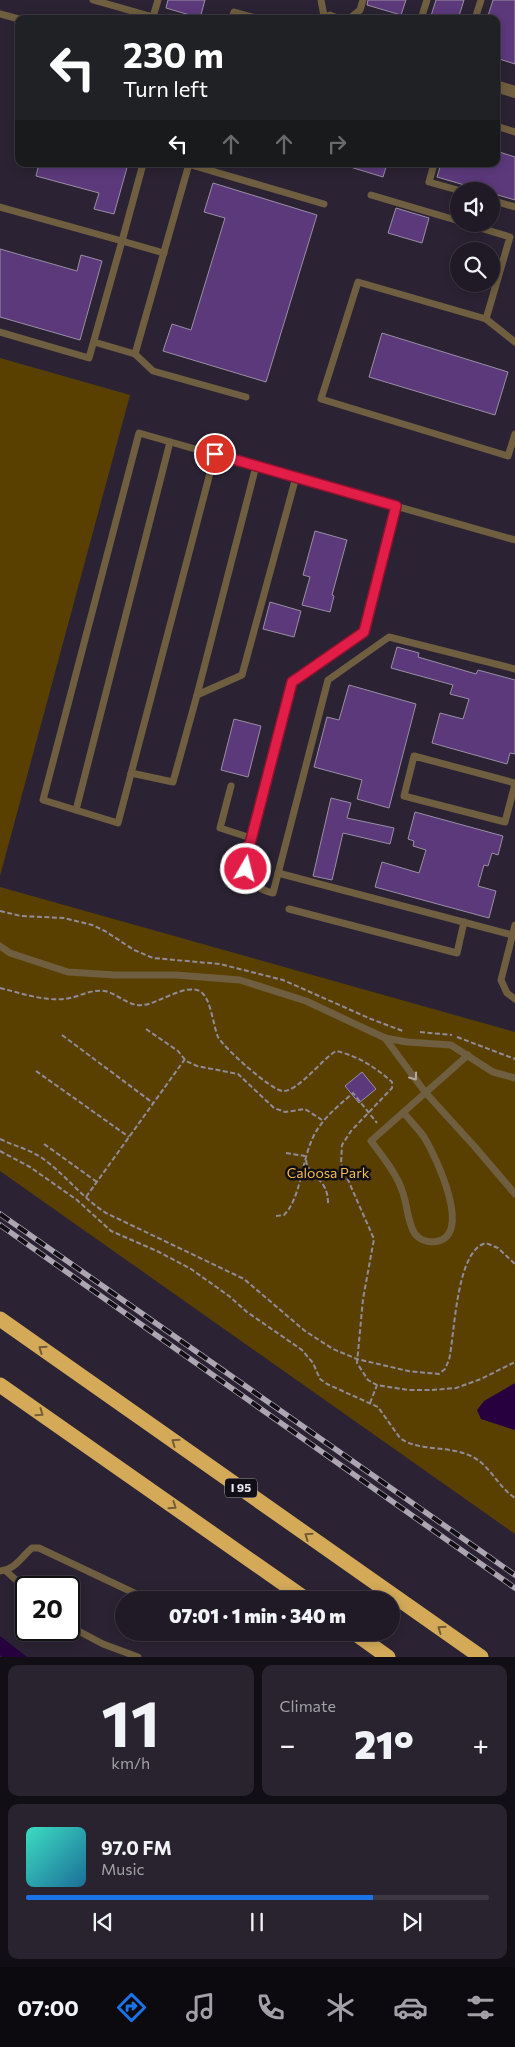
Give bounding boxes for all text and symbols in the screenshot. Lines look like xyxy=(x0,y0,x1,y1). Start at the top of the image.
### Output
text: 230 m xyxy=(123,32,224,75)
icon: left xyxy=(40,35,105,100)
text: Turn left xyxy=(123,75,208,102)
icon: left xyxy=(164,130,192,158)
icon: ahead xyxy=(217,130,245,158)
icon: ahead xyxy=(270,130,298,158)
icon: right xyxy=(323,130,351,158)
map controls xyxy=(450,182,500,292)
button: sound xyxy=(450,182,500,232)
button: search xyxy=(450,242,500,292)
pin xyxy=(194,433,236,475)
icon: arrive xyxy=(201,440,229,468)
position arrow xyxy=(219,842,271,894)
one-way arrow xyxy=(408,1071,416,1080)
park label: Caloosa Park xyxy=(287,1164,370,1181)
one-way arrow xyxy=(39,1346,48,1355)
one-way arrow xyxy=(34,1407,44,1416)
one-way arrow xyxy=(172,1439,181,1448)
road number: I 95 xyxy=(225,1479,257,1498)
one-way arrow xyxy=(167,1500,177,1509)
one-way arrow xyxy=(305,1533,314,1542)
speed limit sign: 20 xyxy=(15,1576,80,1641)
text: 07:01 · 1 min · 340 m xyxy=(169,1604,346,1627)
one-way arrow xyxy=(438,1626,447,1635)
text: 11 xyxy=(101,1681,160,1760)
text: Climate xyxy=(280,1696,336,1715)
text: 21° xyxy=(354,1720,414,1767)
text: − xyxy=(280,1727,295,1761)
text: + xyxy=(473,1727,489,1761)
text: km/h xyxy=(111,1753,150,1772)
text: 97.0 FM xyxy=(101,1836,172,1859)
text: Music xyxy=(101,1859,145,1878)
icon: previous xyxy=(89,1908,117,1936)
icon: pause xyxy=(243,1908,271,1936)
icon: next xyxy=(398,1908,426,1936)
icon: directions xyxy=(114,1990,149,2025)
icon: music xyxy=(183,1990,218,2025)
icon: phone xyxy=(253,1990,288,2025)
icon: climate xyxy=(323,1990,358,2025)
icon: car xyxy=(393,1990,428,2025)
icon: filters xyxy=(463,1990,498,2025)
text: 07:00 xyxy=(17,1994,79,2021)

